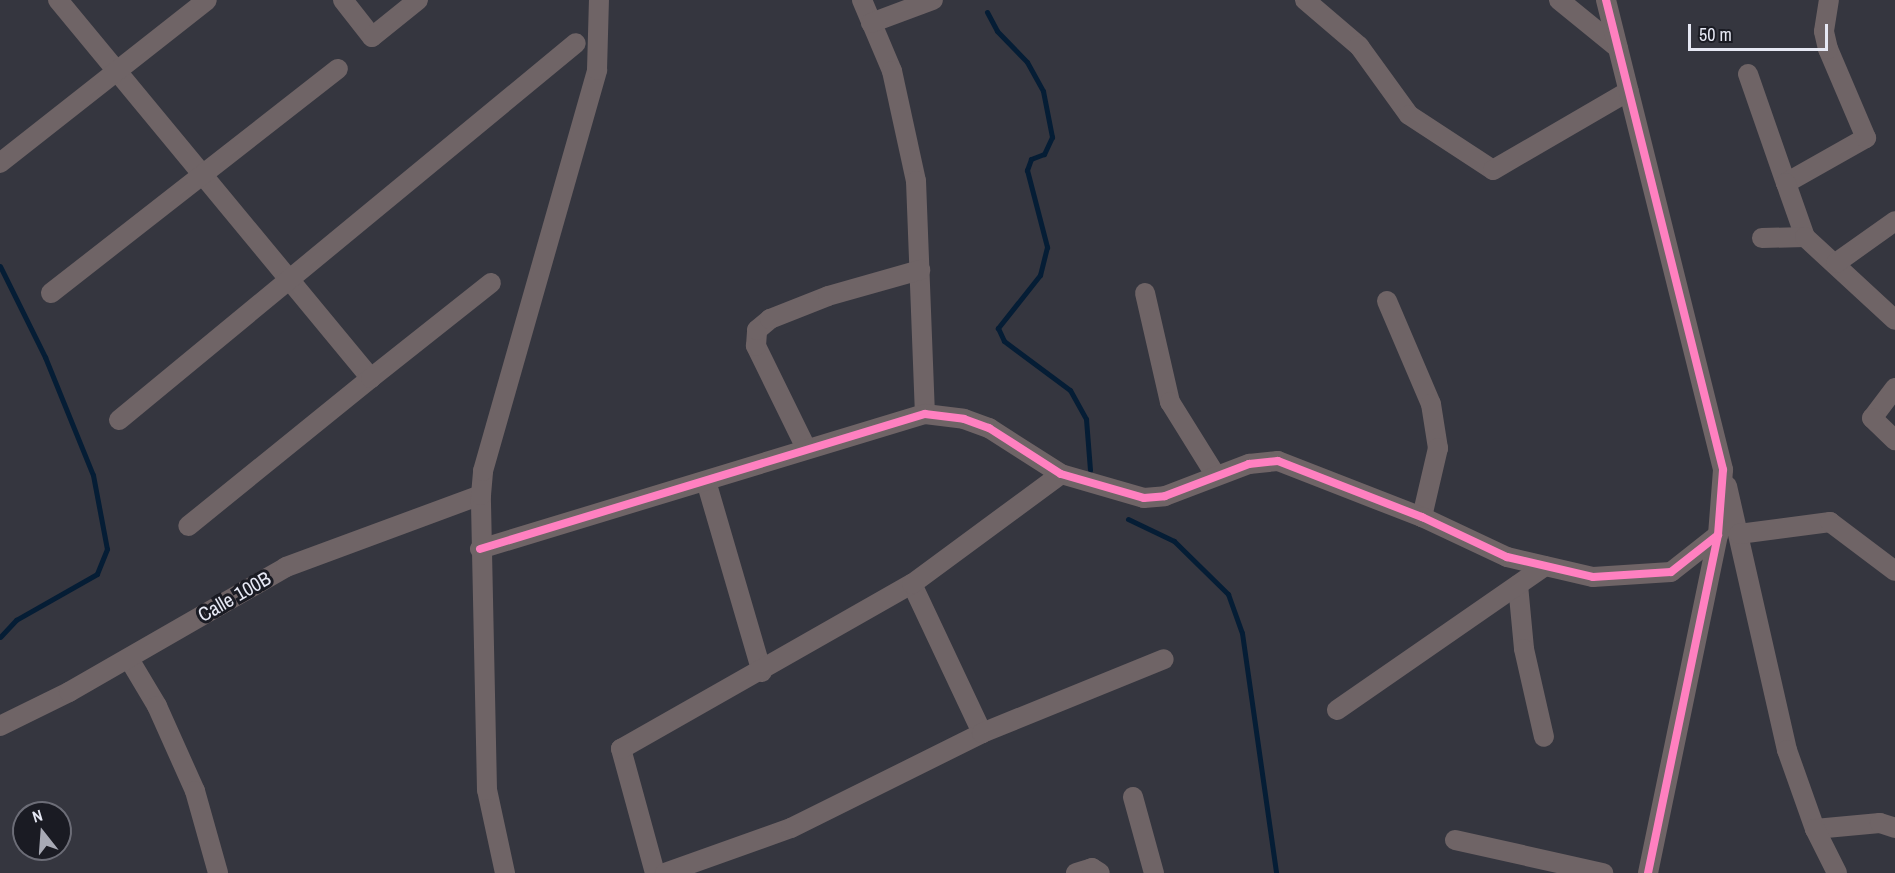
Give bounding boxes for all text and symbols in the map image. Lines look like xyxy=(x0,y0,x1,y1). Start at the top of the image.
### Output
scale bar xyxy=(1691,12,1830,50)
text: 50 m xyxy=(1699,22,1732,47)
street label: Calle 100B xyxy=(193,566,275,626)
north arrow xyxy=(12,801,72,861)
text: N xyxy=(30,804,45,828)

